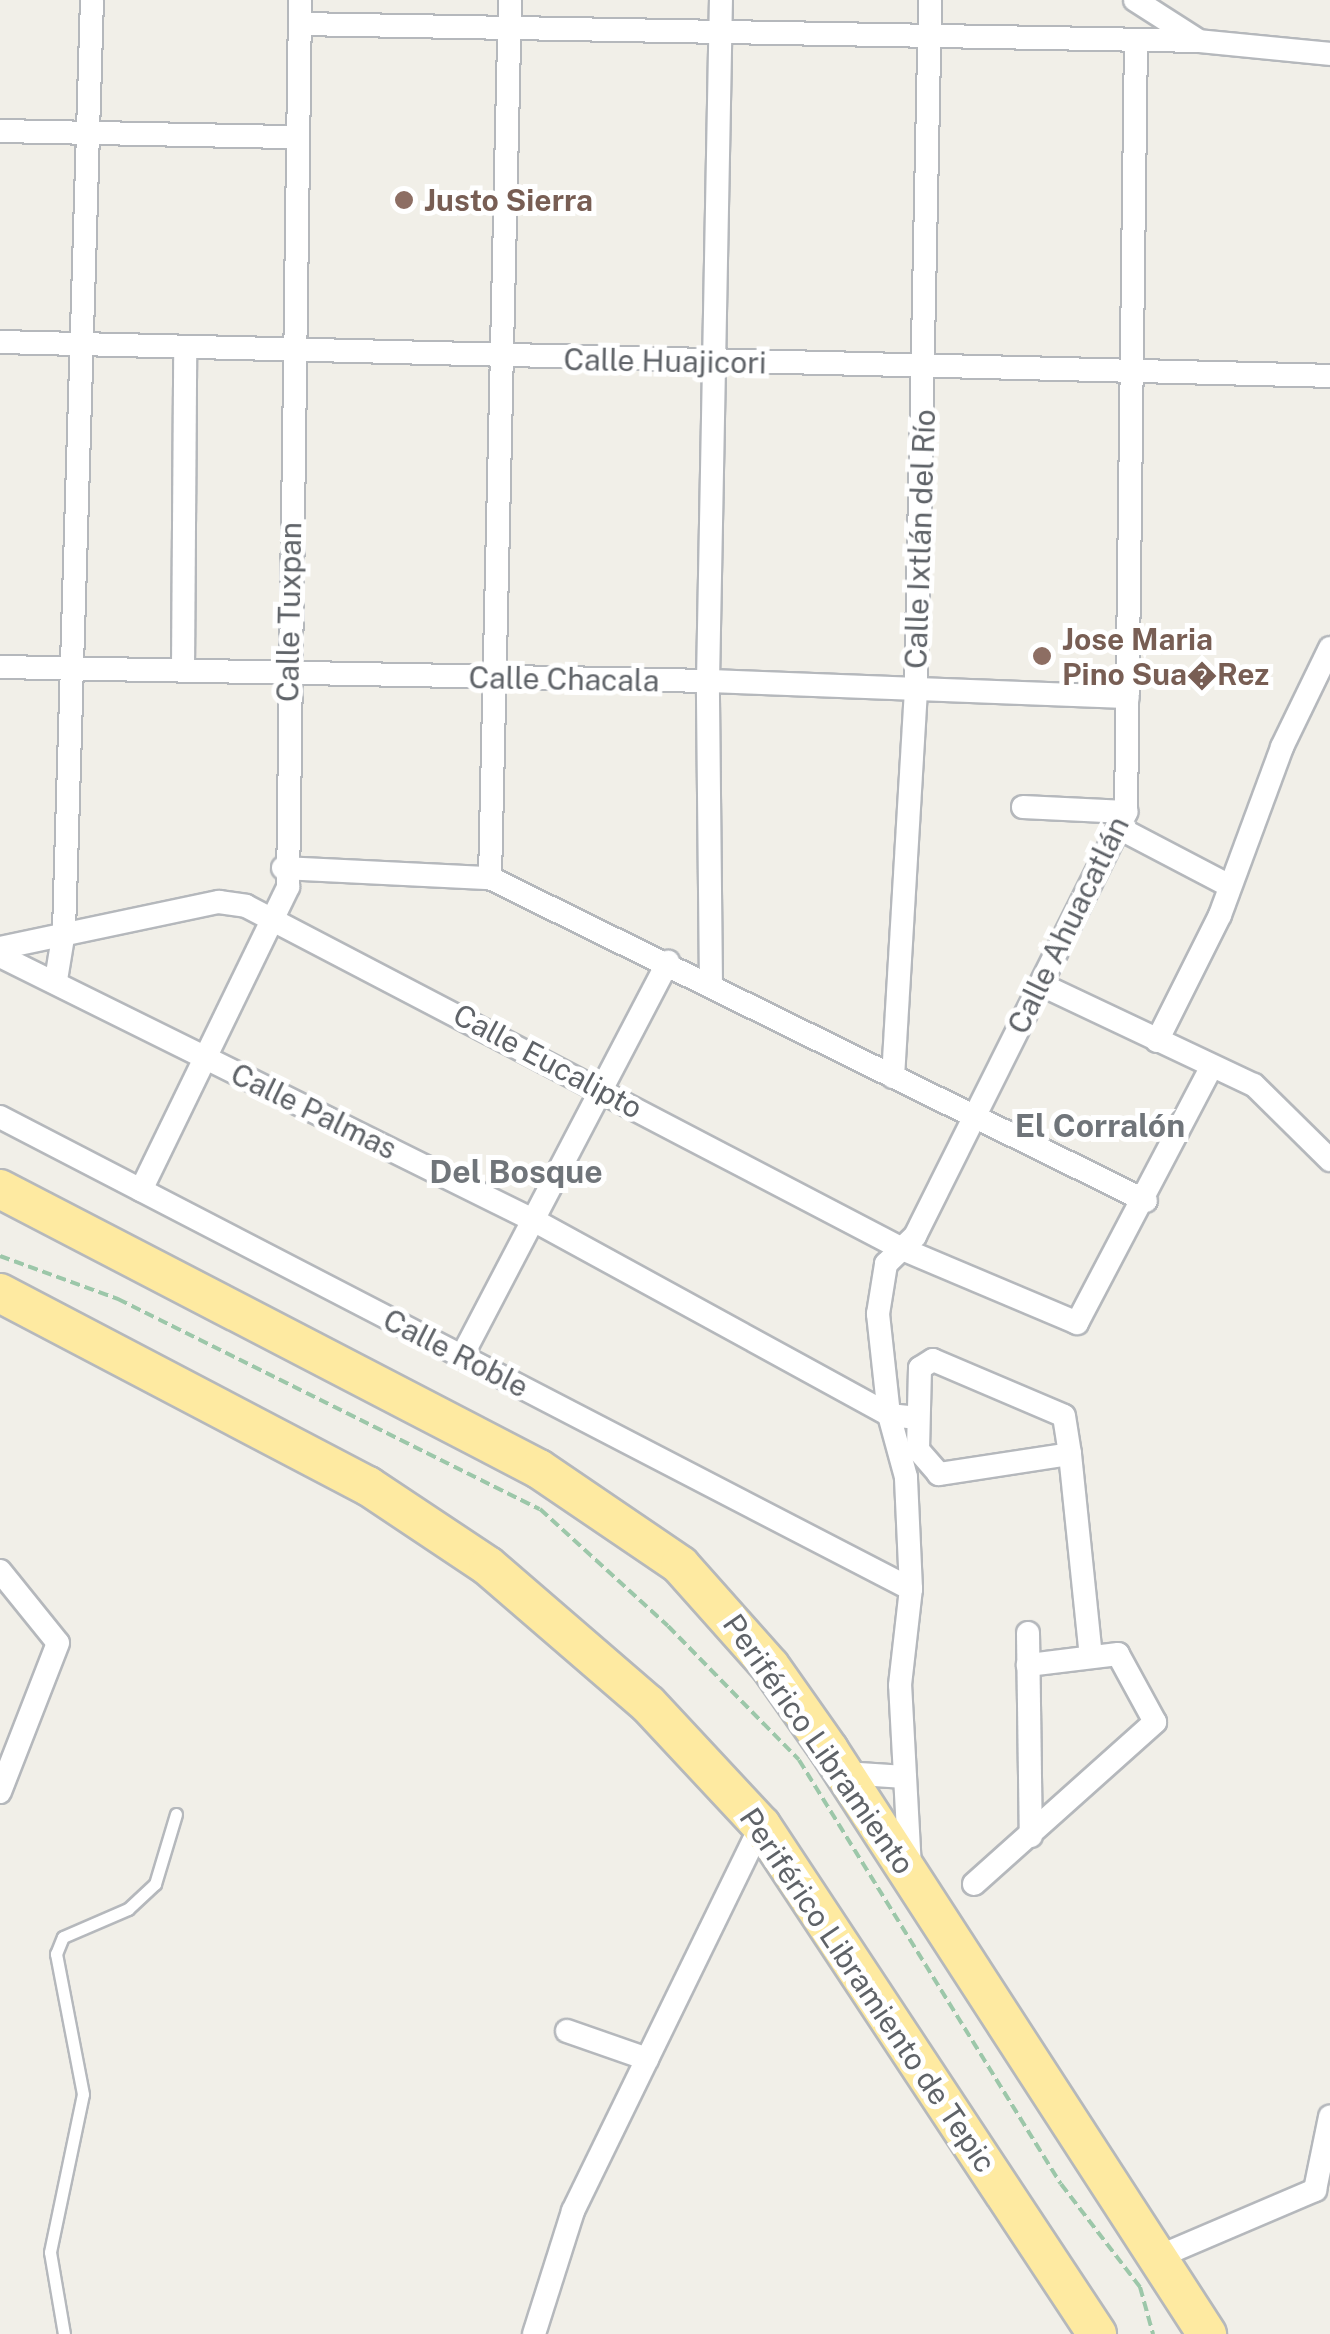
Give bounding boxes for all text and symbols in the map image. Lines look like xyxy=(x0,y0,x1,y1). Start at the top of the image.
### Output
place label: Justo Sierra xyxy=(424,182,593,218)
marker: Justo Sierra xyxy=(393,189,415,211)
street label: Calle Huajicori xyxy=(563,341,767,381)
street label: Calle Ixtlán del Río xyxy=(897,408,943,670)
street label: Calle Tuxpan xyxy=(269,522,309,702)
place label: Jose Maria Pino Sua�Rez xyxy=(1062,621,1269,692)
marker: Jose Maria Pino Sua�Rez xyxy=(1031,645,1053,667)
street label: Calle Chacala xyxy=(468,659,660,699)
street label: Calle Ahuacatlán xyxy=(1000,810,1136,1040)
street label: Calle Eucalipto xyxy=(447,996,649,1126)
street label: Calle Palmas xyxy=(225,1055,403,1167)
district label: El Corralón xyxy=(1015,1107,1185,1145)
district label: Del Bosque xyxy=(429,1153,603,1191)
street label: Calle Roble xyxy=(377,1301,535,1405)
street label: Periférico Libramiento xyxy=(716,1607,922,1881)
street label: Periférico Libramiento de Tepic xyxy=(732,1800,1004,2180)

